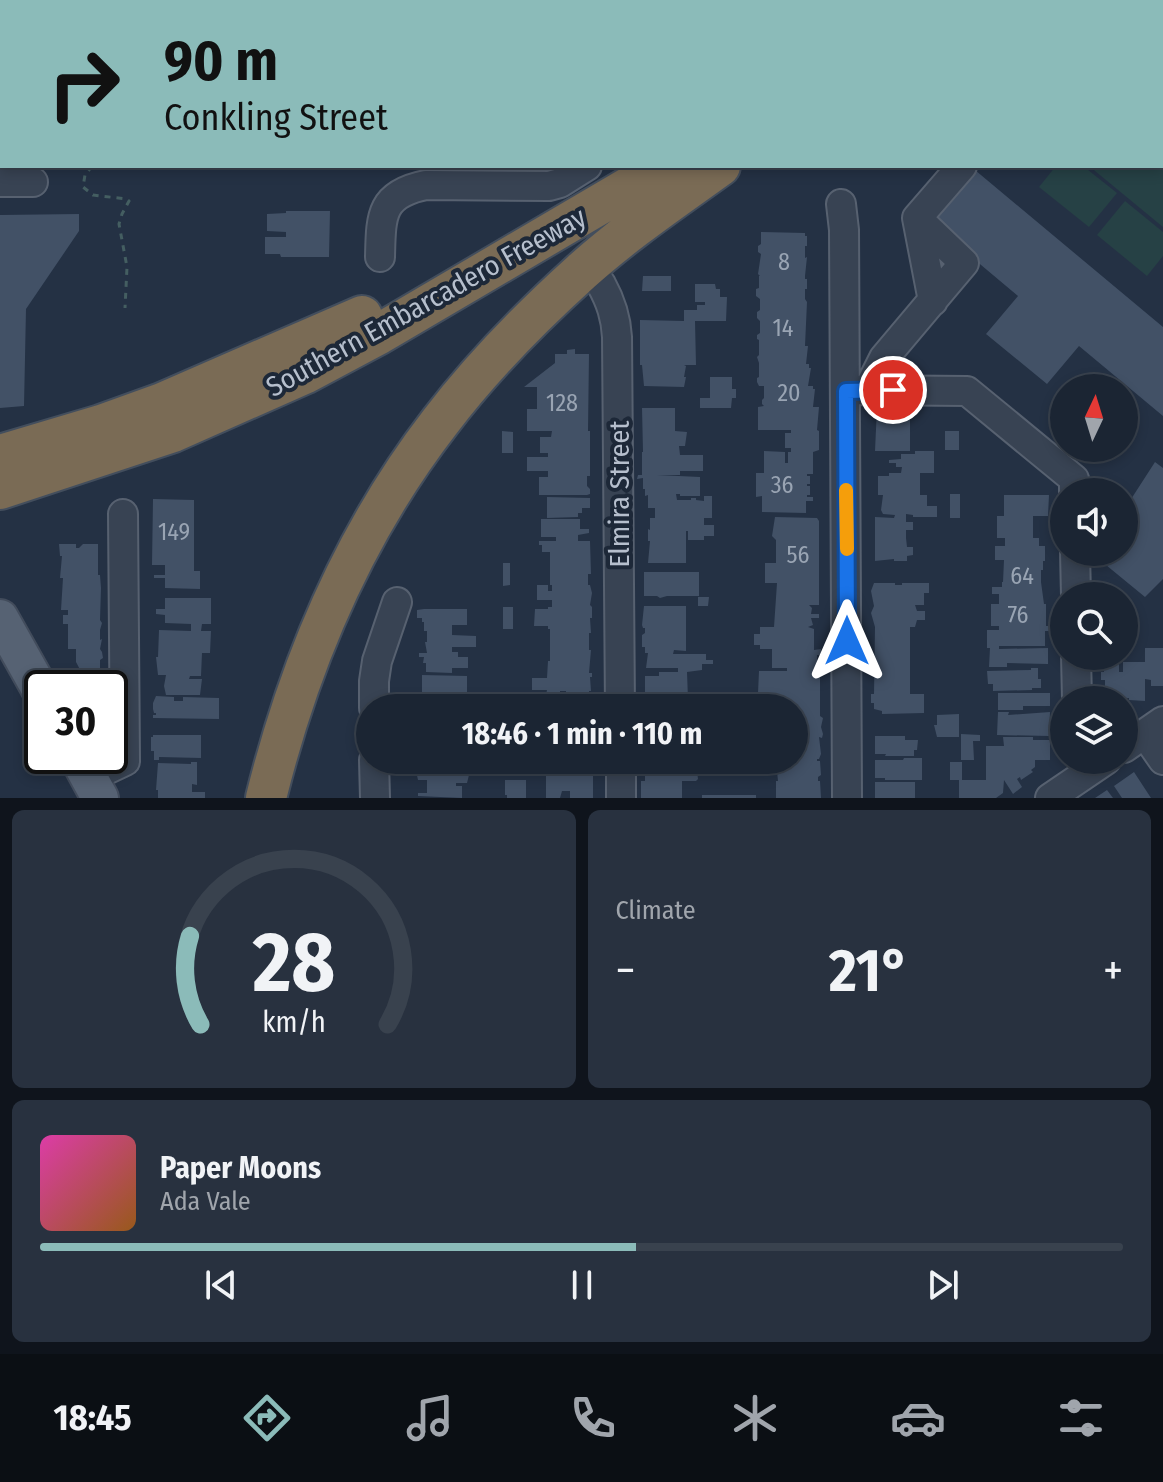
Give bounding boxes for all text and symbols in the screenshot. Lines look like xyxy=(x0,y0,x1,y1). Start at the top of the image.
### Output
text: 90 m xyxy=(164,28,278,95)
icon: right xyxy=(32,32,136,136)
text: Conkling Street xyxy=(164,96,388,140)
street label: Southern Embarcadero Freeway xyxy=(261,200,592,404)
house number: 8 xyxy=(778,248,790,276)
house number: 14 xyxy=(773,314,793,342)
pin xyxy=(859,356,927,424)
icon: arrive xyxy=(871,368,915,412)
north arrow xyxy=(1050,374,1138,462)
map controls xyxy=(1050,374,1138,774)
house number: 20 xyxy=(777,379,801,407)
house number: 128 xyxy=(546,389,578,417)
street label: Elmira Street xyxy=(603,420,636,567)
house number: 36 xyxy=(771,471,793,499)
button: sound xyxy=(1050,478,1138,566)
house number: 149 xyxy=(158,518,190,546)
house number: 56 xyxy=(787,541,809,569)
house number: 64 xyxy=(1010,562,1034,590)
button: search xyxy=(1050,582,1138,670)
position arrow xyxy=(805,599,889,683)
house number: 76 xyxy=(1007,601,1029,629)
speed limit sign: 30 xyxy=(24,670,128,774)
button: layers xyxy=(1050,686,1138,774)
text: 18:46 · 1 min · 110 m xyxy=(462,716,702,752)
text: Climate xyxy=(616,895,696,926)
text: 28 xyxy=(252,913,335,1013)
text: 21° xyxy=(829,935,909,1007)
text: − xyxy=(616,944,635,997)
text: + xyxy=(1103,944,1123,997)
text: km/h xyxy=(262,1005,326,1040)
text: Paper Moons xyxy=(160,1150,321,1186)
text: Ada Vale xyxy=(160,1186,251,1217)
icon: previous xyxy=(199,1263,243,1307)
icon: pause xyxy=(560,1263,604,1307)
icon: next xyxy=(921,1263,965,1307)
icon: directions xyxy=(239,1390,295,1446)
icon: music xyxy=(402,1390,458,1446)
icon: phone xyxy=(565,1390,621,1446)
icon: climate xyxy=(727,1390,783,1446)
icon: car xyxy=(890,1390,946,1446)
icon: filters xyxy=(1053,1390,1109,1446)
text: 18:45 xyxy=(53,1396,132,1440)

